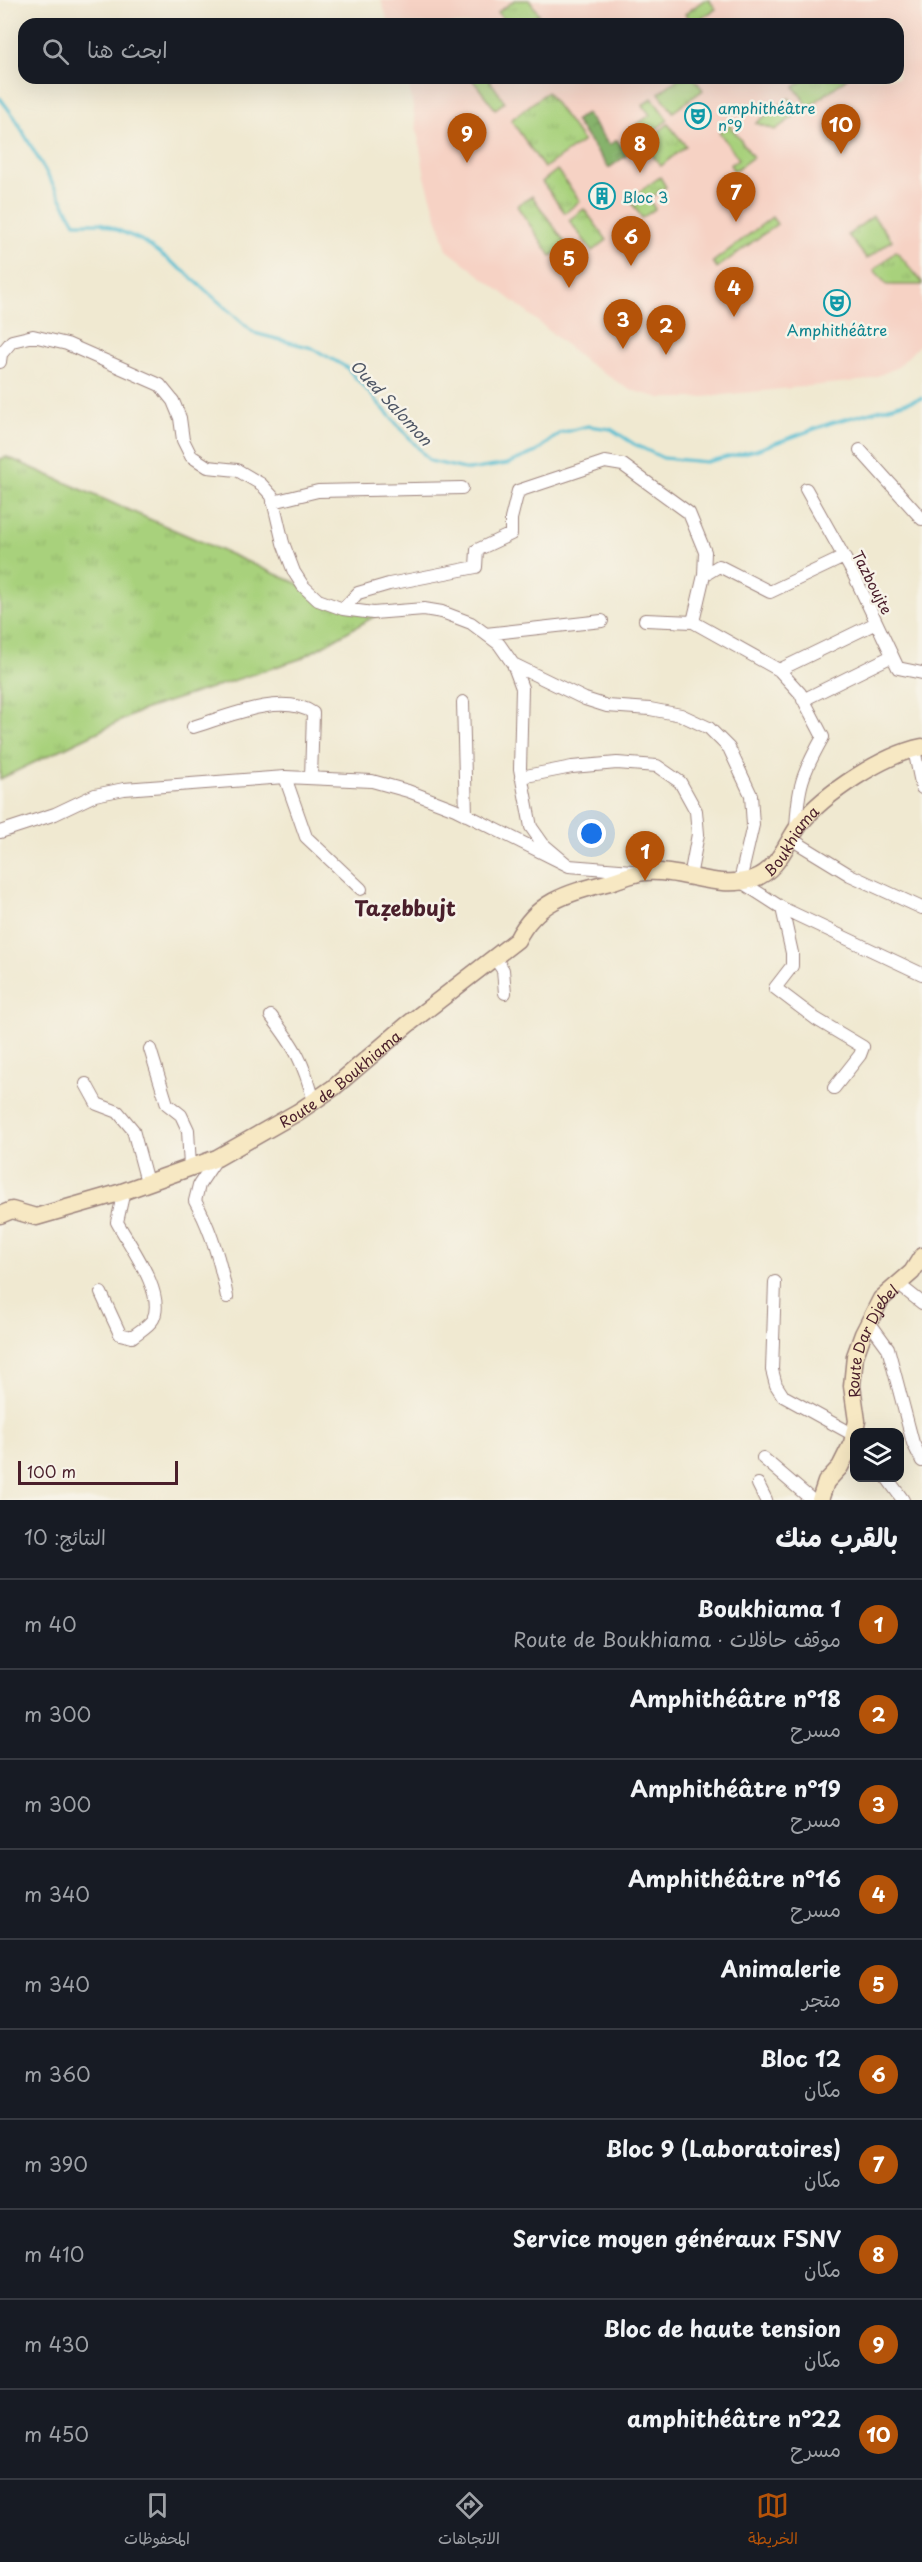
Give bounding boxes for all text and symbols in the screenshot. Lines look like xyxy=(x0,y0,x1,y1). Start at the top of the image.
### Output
search box xyxy=(18,18,904,84)
text: ابحث هنا xyxy=(87,32,168,65)
icon: search xyxy=(39,35,72,68)
place label: amphithéâtre n°9 xyxy=(718,96,815,136)
theatre icon: amphithéâtre n°9 xyxy=(683,101,713,131)
pin: 10 xyxy=(822,104,860,154)
pin: 9 xyxy=(448,114,486,163)
pin: 8 xyxy=(620,124,660,173)
pin: 7 xyxy=(716,172,756,222)
building icon: Bloc 3 xyxy=(587,181,617,211)
place label: Bloc 3 xyxy=(622,185,668,208)
pin: 6 xyxy=(612,216,650,266)
pin: 5 xyxy=(550,238,588,288)
pin: 4 xyxy=(714,268,754,317)
theatre icon: Amphithéâtre xyxy=(822,288,852,318)
pin: 3 xyxy=(604,300,642,349)
pin: 2 xyxy=(646,306,686,355)
place label: Amphithéâtre xyxy=(787,318,887,341)
water label: Oued Salomon xyxy=(346,354,439,451)
street label: Tazboujte xyxy=(847,546,899,618)
street label: Boukhiama xyxy=(758,799,824,881)
your location xyxy=(577,819,606,848)
pin: 1 xyxy=(626,832,664,881)
district label: Taẓebbujt xyxy=(354,891,456,923)
street label: Route de Boukhiama xyxy=(274,1024,406,1132)
street label: Route Dar Djebel xyxy=(840,1278,903,1400)
map controls xyxy=(850,1428,904,1482)
button: layers xyxy=(850,1428,904,1482)
scale bar xyxy=(18,1458,178,1486)
text: 100 m xyxy=(27,1459,76,1483)
text: بالقرب منك xyxy=(776,1517,898,1556)
text: النتائج: 10 xyxy=(24,1522,106,1552)
text: Boukhiama 1 xyxy=(697,1591,841,1624)
text: 40 m xyxy=(24,1609,77,1639)
text: 1 xyxy=(874,1609,883,1639)
text: موقف حافلات · Route de Boukhiama xyxy=(513,1624,841,1654)
text: Amphithéâtre n°18 xyxy=(630,1681,841,1714)
text: 300 m xyxy=(24,1699,91,1729)
text: 2 xyxy=(871,1699,886,1729)
text: مسرح xyxy=(790,1714,841,1744)
text: Amphithéâtre n°19 xyxy=(631,1771,841,1804)
text: 300 m xyxy=(24,1789,91,1819)
text: 3 xyxy=(872,1789,885,1819)
text: مسرح xyxy=(790,1804,841,1834)
text: Amphithéâtre n°16 xyxy=(628,1861,841,1894)
text: 340 m xyxy=(24,1879,90,1909)
text: 4 xyxy=(872,1879,885,1909)
text: مسرح xyxy=(790,1894,841,1924)
text: Animalerie xyxy=(721,1951,841,1984)
text: 340 m xyxy=(24,1969,90,1999)
text: 5 xyxy=(872,1969,885,1999)
text: متجر xyxy=(802,1984,841,2014)
text: Bloc 12 xyxy=(760,2041,841,2074)
text: 360 m xyxy=(24,2059,91,2089)
text: 6 xyxy=(871,2059,886,2089)
text: مكان xyxy=(804,2074,841,2104)
text: Bloc 9 (Laboratoires) xyxy=(606,2131,841,2164)
text: 390 m xyxy=(24,2149,88,2179)
text: 7 xyxy=(873,2149,884,2179)
text: مكان xyxy=(804,2164,841,2194)
text: Service moyen généraux FSNV xyxy=(513,2221,841,2254)
text: 410 m xyxy=(24,2239,84,2269)
text: 8 xyxy=(872,2239,885,2269)
text: مكان xyxy=(804,2254,841,2284)
text: Bloc de haute tension xyxy=(604,2311,841,2344)
text: 430 m xyxy=(24,2329,89,2359)
text: 9 xyxy=(873,2329,884,2359)
text: مكان xyxy=(804,2344,841,2374)
text: amphithéâtre n°22 xyxy=(627,2401,841,2434)
text: 450 m xyxy=(24,2419,89,2449)
text: 10 xyxy=(866,2419,891,2449)
text: مسرح xyxy=(790,2434,841,2464)
tab: المحفوظات xyxy=(124,2489,190,2553)
tab: الاتجاهات xyxy=(438,2489,500,2553)
tab: الخريطة xyxy=(748,2489,798,2553)

